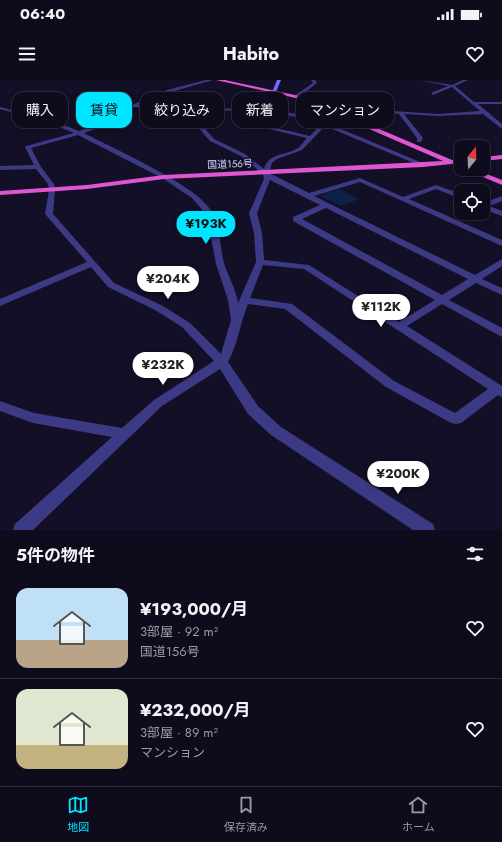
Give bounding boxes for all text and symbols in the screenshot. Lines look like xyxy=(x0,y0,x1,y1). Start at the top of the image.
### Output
text: 06:40 xyxy=(20,3,65,25)
text: Habito xyxy=(223,41,279,67)
icon: menu xyxy=(16,43,38,65)
icon: heart xyxy=(464,43,486,65)
chip: 購入 xyxy=(12,92,68,128)
chip: 賃貸 xyxy=(76,92,132,128)
chip: 絞り込み xyxy=(140,92,224,128)
chip: 新着 xyxy=(232,92,288,128)
chip: マンション xyxy=(296,92,394,128)
north arrow xyxy=(454,140,490,176)
map controls xyxy=(454,140,490,220)
street label: 国道156号 xyxy=(207,156,253,172)
button: locate xyxy=(454,184,490,220)
pin: ¥193K xyxy=(178,211,234,245)
text: ¥193K xyxy=(185,214,227,233)
pin: ¥204K xyxy=(140,266,196,300)
text: ¥204K xyxy=(146,269,190,288)
pin: ¥112K xyxy=(353,294,409,328)
text: ¥112K xyxy=(361,297,401,316)
pin: ¥232K xyxy=(135,352,191,386)
text: ¥232K xyxy=(142,355,184,374)
pin: ¥200K xyxy=(370,461,426,495)
text: ¥200K xyxy=(376,464,420,483)
text: 5件の物件 xyxy=(16,543,95,567)
icon: filters xyxy=(464,543,486,565)
text: ¥193,000/月 xyxy=(140,597,248,621)
icon: home xyxy=(48,604,96,652)
icon: heart xyxy=(464,617,486,639)
text: 3部屋 · 92 m² xyxy=(140,622,218,641)
text: 国道156号 xyxy=(140,642,200,661)
text: ¥232,000/月 xyxy=(140,698,251,722)
icon: home xyxy=(48,705,96,753)
icon: heart xyxy=(464,718,486,740)
text: 3部屋 · 89 m² xyxy=(140,723,218,742)
text: マンション xyxy=(140,743,205,762)
tab: 地図 xyxy=(67,794,89,835)
tab: 保存済み xyxy=(224,794,268,835)
tab: ホーム xyxy=(402,794,435,835)

